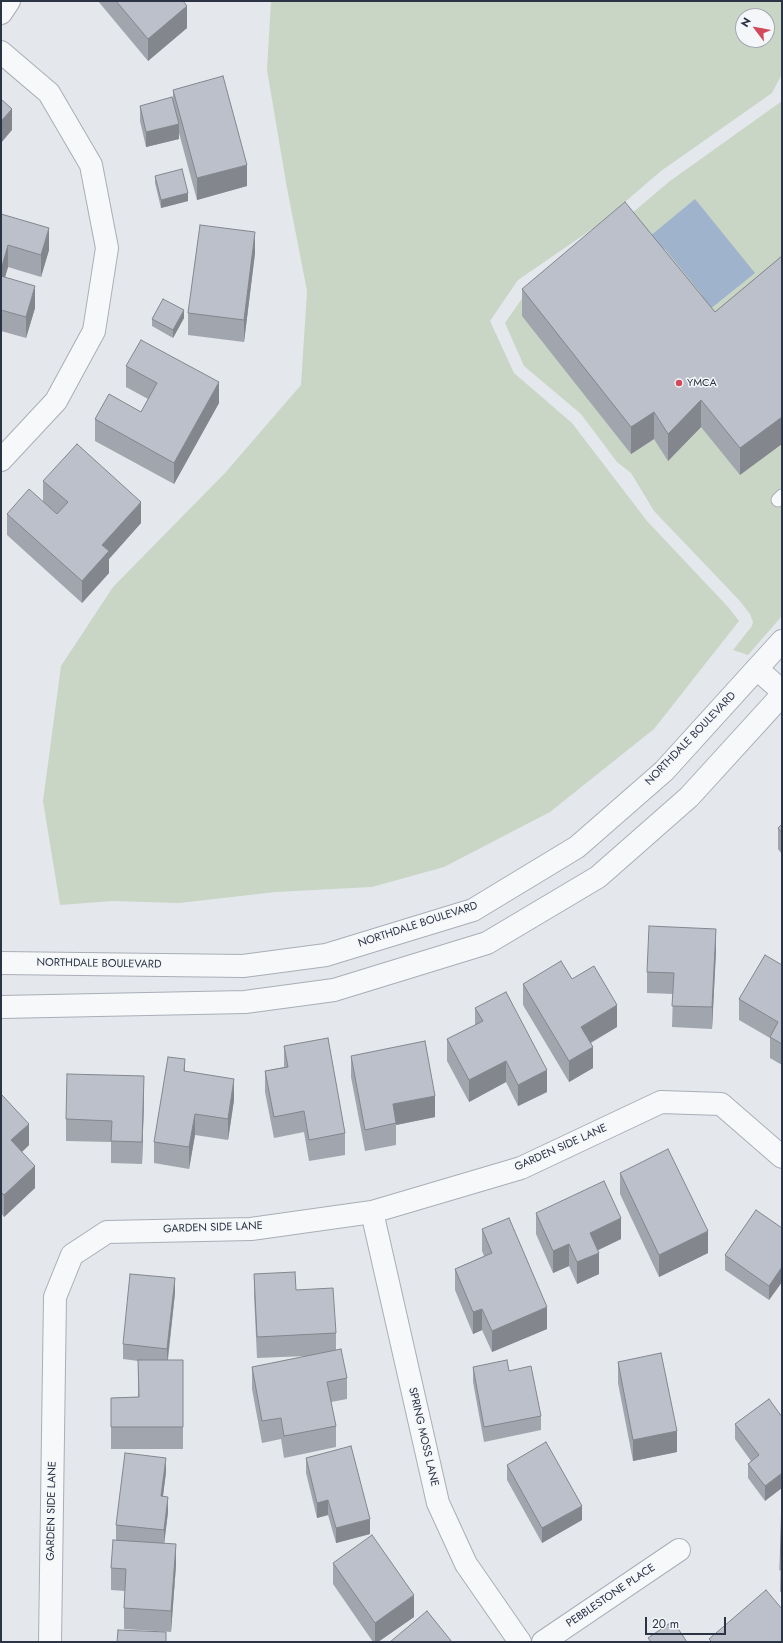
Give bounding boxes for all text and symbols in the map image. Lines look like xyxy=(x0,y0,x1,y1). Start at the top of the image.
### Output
north arrow xyxy=(735,8,775,48)
text: N xyxy=(737,14,755,30)
place label: YMCA xyxy=(687,376,717,390)
marker: YMCA xyxy=(674,378,684,388)
street label: NORTHDALE BOULEVARD xyxy=(643,690,739,788)
street label: NORTHDALE BOULEVARD xyxy=(357,899,479,951)
street label: NORTHDALE BOULEVARD xyxy=(36,956,162,972)
street label: GARDEN SIDE LANE xyxy=(513,1122,609,1174)
street label: GARDEN SIDE LANE xyxy=(163,1220,263,1236)
street label: SPRING MOSS LANE xyxy=(405,1386,441,1488)
street label: GARDEN SIDE LANE xyxy=(45,1461,59,1561)
street label: PEBBLESTONE PLACE xyxy=(564,1561,658,1631)
scale bar xyxy=(647,1609,728,1635)
text: 20 m xyxy=(652,1615,679,1633)

